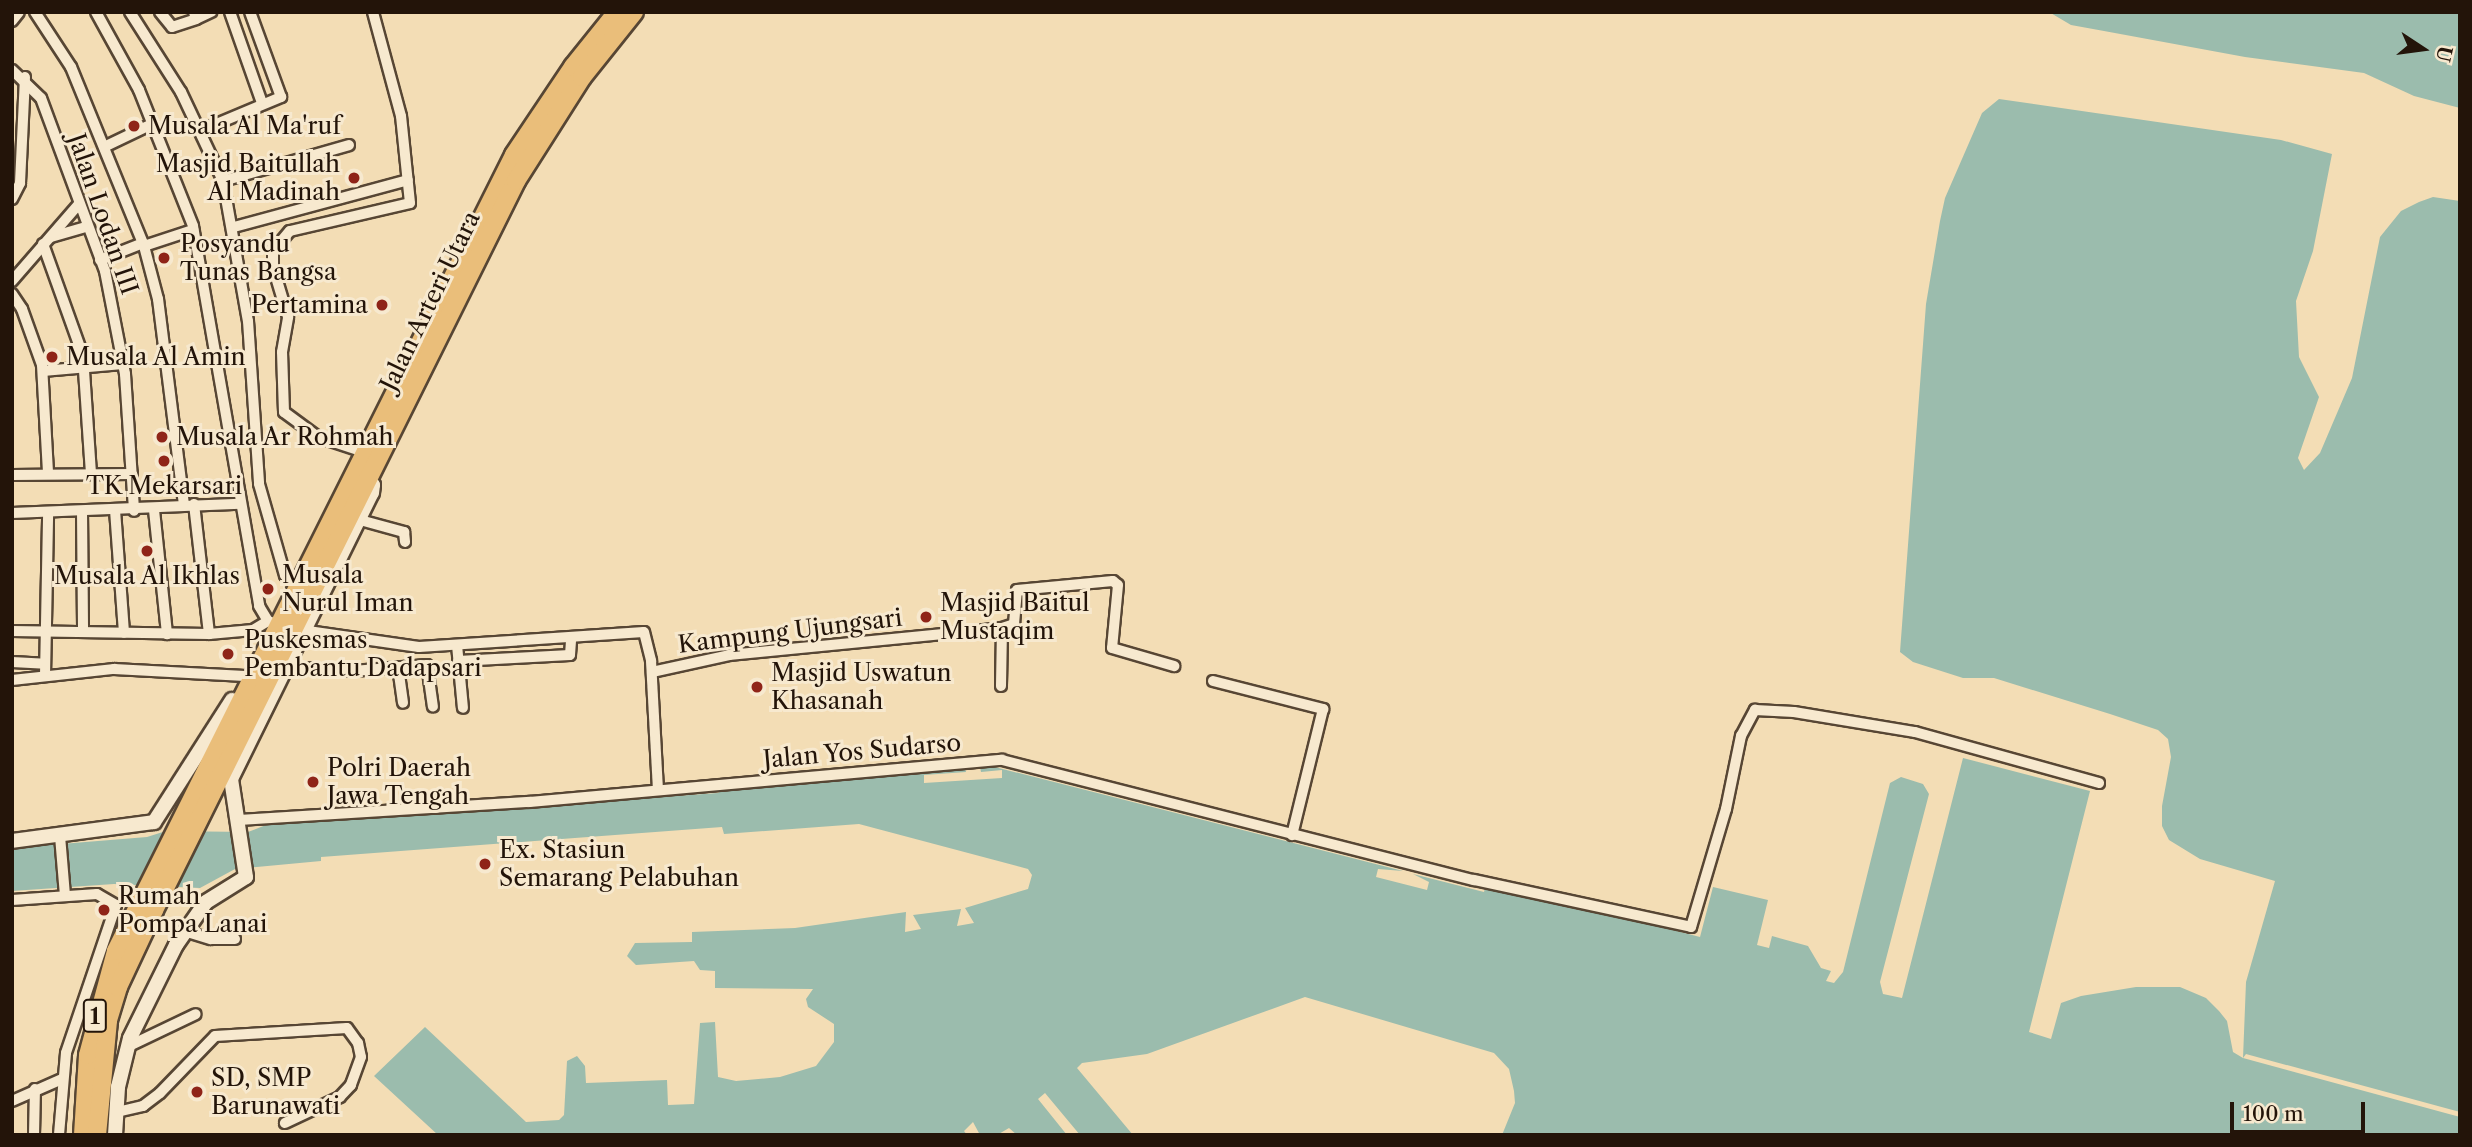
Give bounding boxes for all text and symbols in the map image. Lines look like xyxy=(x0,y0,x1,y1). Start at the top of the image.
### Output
north arrow xyxy=(2388,14,2458,84)
text: U xyxy=(2431,44,2457,64)
place label: Musala Al Ma'ruf xyxy=(148,112,342,140)
marker: Musala Al Ma'ruf xyxy=(126,118,142,134)
street label: Jalan Lodan III xyxy=(62,130,144,298)
place label: Masjid Baitullah Al Madinah xyxy=(156,150,340,206)
marker: Masjid Baitullah Al Madinah xyxy=(346,170,362,186)
street label: Jalan Arteri Utara xyxy=(374,206,486,396)
place label: Posyandu Tunas Bangsa xyxy=(180,230,337,286)
marker: Posyandu Tunas Bangsa xyxy=(154,248,174,268)
place label: Pertamina xyxy=(251,291,368,319)
marker: Pertamina xyxy=(374,297,390,313)
place label: Musala Al Amin xyxy=(66,343,248,371)
marker: Musala Al Amin xyxy=(44,349,60,365)
place label: Musala Ar Rohmah xyxy=(176,423,395,451)
marker: Musala Ar Rohmah xyxy=(154,429,170,445)
marker: TK Mekarsari xyxy=(156,453,172,469)
place label: TK Mekarsari xyxy=(86,472,242,500)
marker: Musala Al Ikhlas xyxy=(139,543,155,559)
place label: Musala Nurul Iman xyxy=(282,561,414,617)
place label: Musala Al Ikhlas xyxy=(53,562,241,590)
marker: Musala Nurul Iman xyxy=(260,581,276,597)
place label: Masjid Baitul Mustaqim xyxy=(940,589,1089,645)
street label: Kampung Ujungsari xyxy=(676,603,904,659)
marker: Masjid Baitul Mustaqim xyxy=(918,609,934,625)
place label: Puskesmas Pembantu Dadapsari xyxy=(244,626,482,682)
marker: Puskesmas Pembantu Dadapsari xyxy=(218,644,238,664)
place label: Masjid Uswatun Khasanah xyxy=(771,659,952,715)
marker: Masjid Uswatun Khasanah xyxy=(749,679,765,695)
street label: Jalan Yos Sudarso xyxy=(761,728,963,774)
place label: Polri Daerah Jawa Tengah xyxy=(327,754,471,810)
marker: Polri Daerah Jawa Tengah xyxy=(305,774,321,790)
place label: Ex. Stasiun Semarang Pelabuhan xyxy=(499,836,739,892)
marker: Ex. Stasiun Semarang Pelabuhan xyxy=(477,856,493,872)
place label: Rumah Pompa Lanai xyxy=(118,882,268,938)
marker: Rumah Pompa Lanai xyxy=(96,902,112,918)
road number: 1 xyxy=(83,996,107,1036)
place label: SD, SMP Barunawati xyxy=(211,1064,340,1120)
marker: SD, SMP Barunawati xyxy=(189,1084,205,1100)
scale bar xyxy=(2234,1088,2369,1132)
text: 100 m xyxy=(2243,1101,2304,1126)

